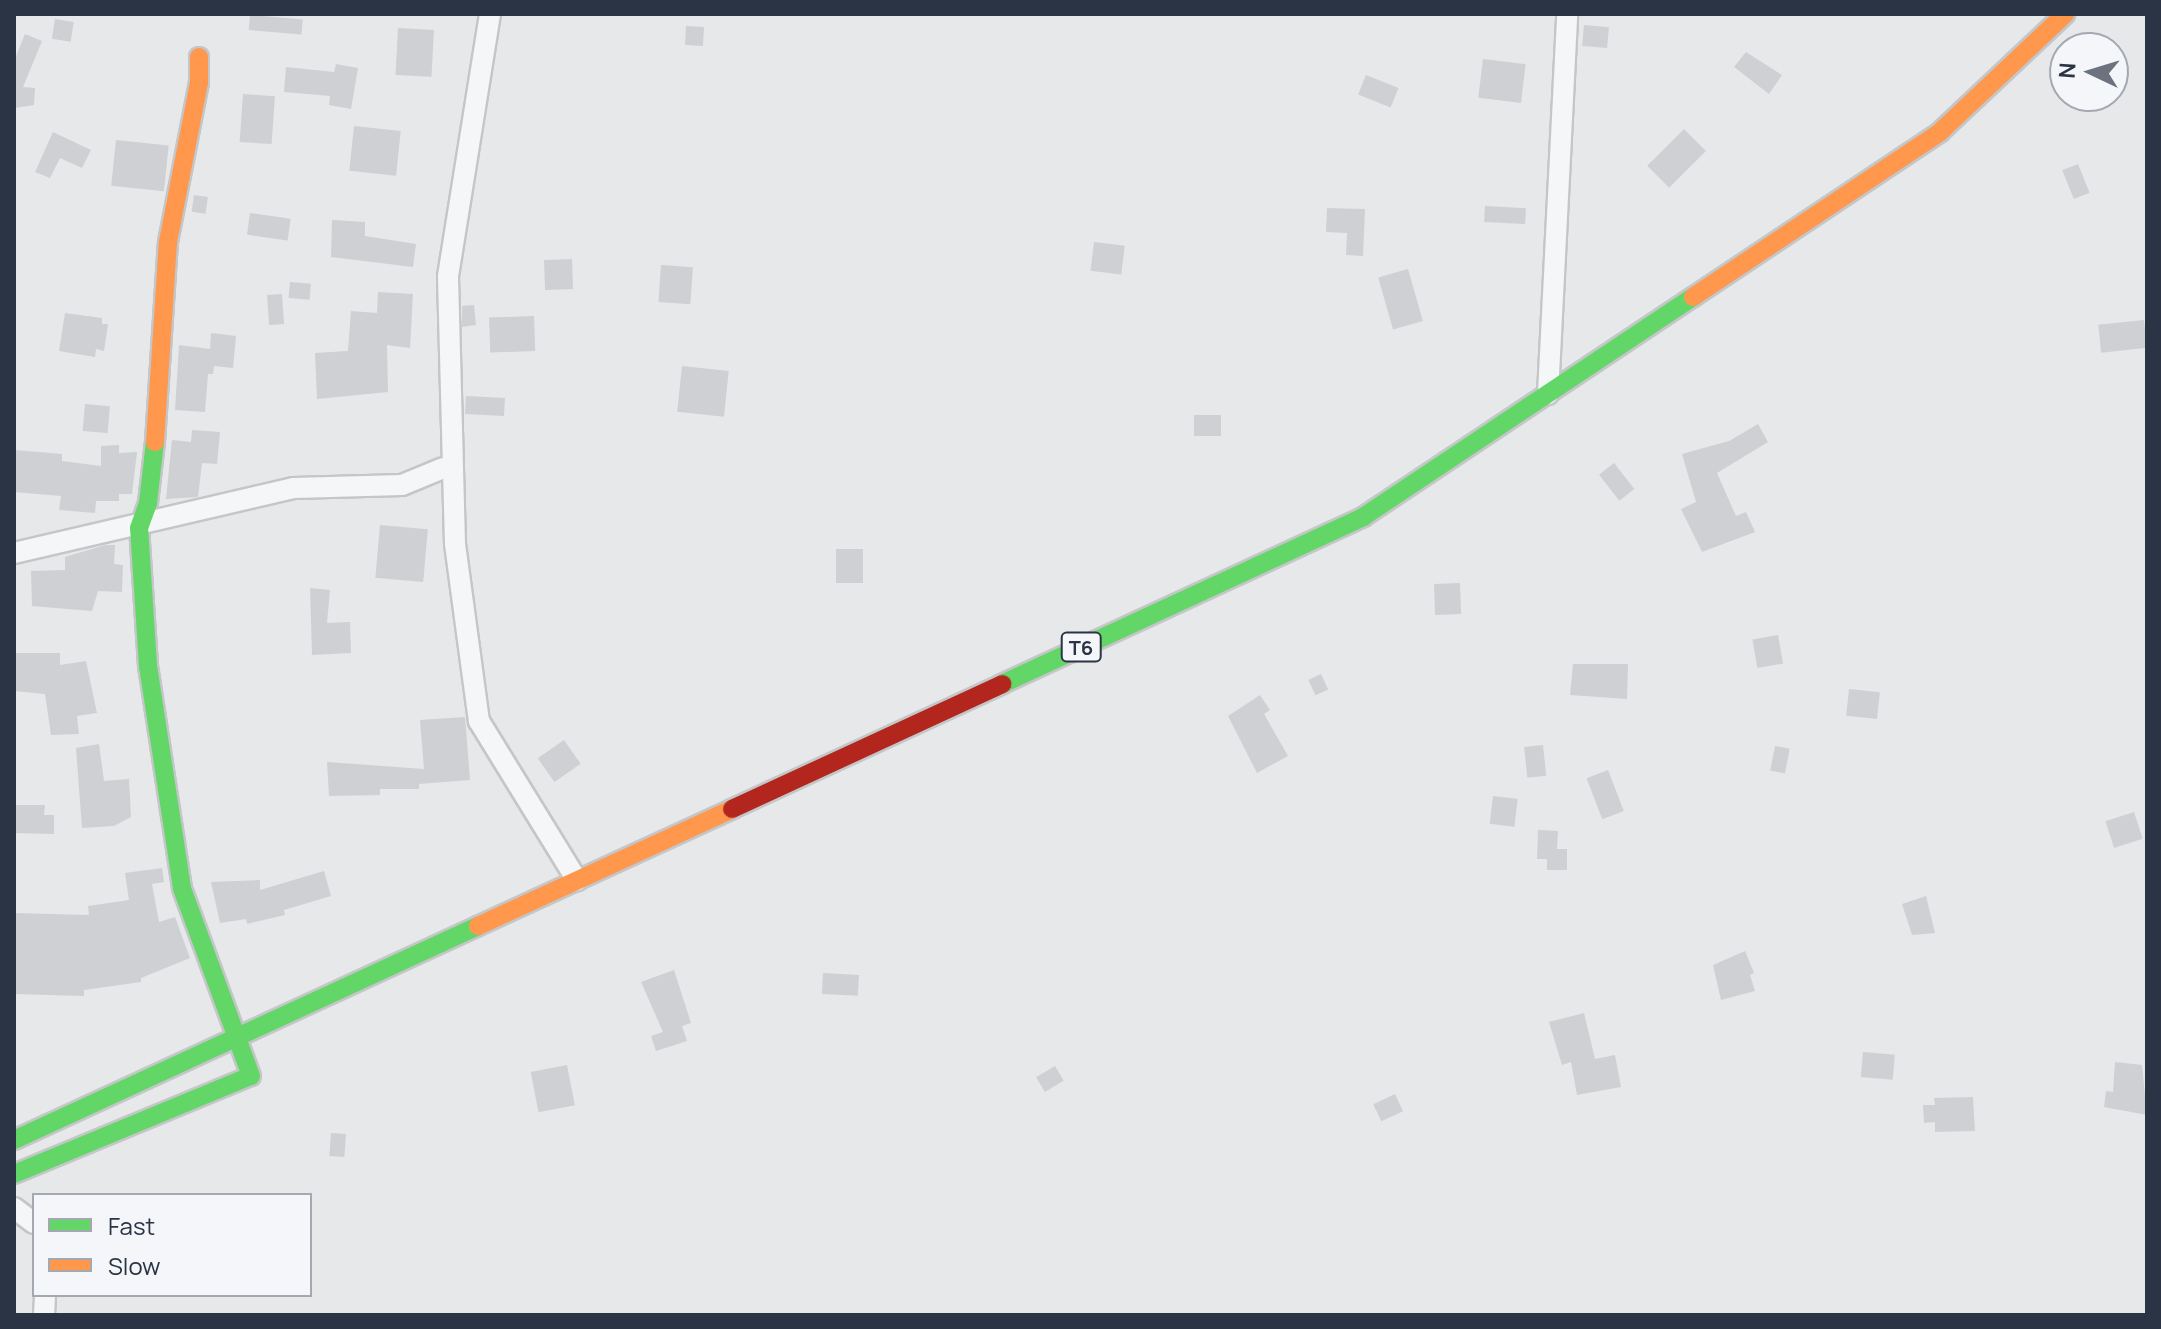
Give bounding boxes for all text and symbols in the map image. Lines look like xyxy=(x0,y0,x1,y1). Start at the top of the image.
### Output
north arrow xyxy=(2049,32,2129,112)
text: N xyxy=(2052,62,2083,79)
road number: T6 xyxy=(1059,631,1103,663)
legend xyxy=(32,1193,312,1297)
text: Fast xyxy=(108,1209,155,1242)
text: Slow xyxy=(108,1249,161,1282)

